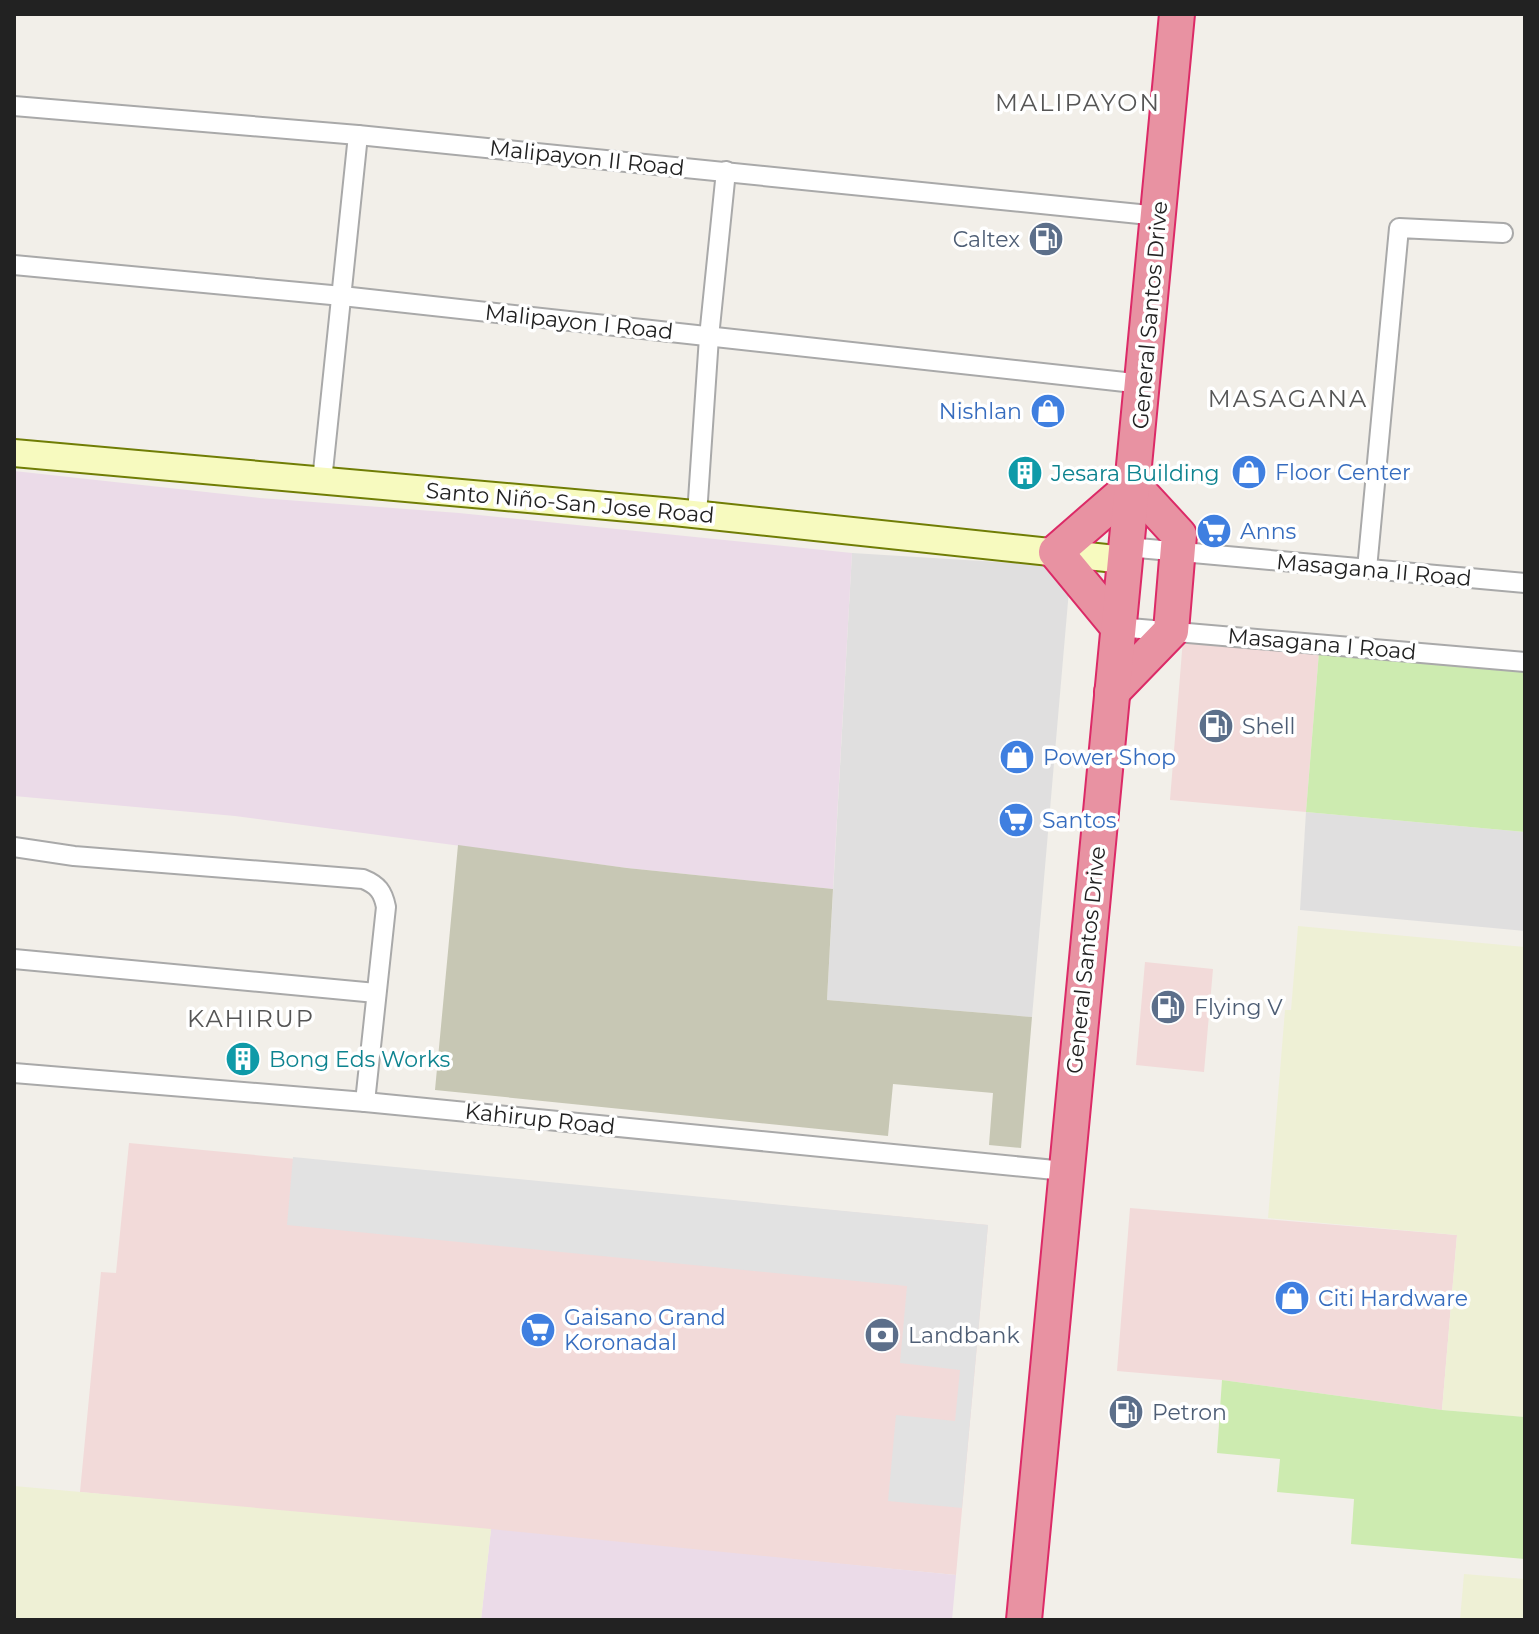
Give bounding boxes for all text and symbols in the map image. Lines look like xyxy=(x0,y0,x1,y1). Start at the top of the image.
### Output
district label: MALIPAYON xyxy=(995,88,1161,117)
street label: Malipayon II Road xyxy=(488,134,686,182)
street label: General Santos Drive xyxy=(1127,200,1173,430)
fuel station icon: Caltex xyxy=(1027,220,1065,258)
place label: Caltex xyxy=(953,226,1020,253)
street label: Malipayon I Road xyxy=(484,299,674,345)
district label: MASAGANA xyxy=(1208,384,1368,413)
shop icon: Nishlan xyxy=(1029,392,1067,430)
place label: Nishlan xyxy=(939,398,1022,425)
shop icon: Floor Center xyxy=(1230,453,1268,491)
building icon: Jesara Building xyxy=(1006,454,1044,492)
place label: Floor Center xyxy=(1275,459,1411,486)
place label: Jesara Building xyxy=(1050,460,1220,487)
street label: Santo Niño-San Jose Road xyxy=(425,477,715,529)
supermarket icon: Anns xyxy=(1195,512,1233,550)
place label: Anns xyxy=(1240,518,1297,545)
street label: Masagana II Road xyxy=(1275,548,1473,592)
street label: Masagana I Road xyxy=(1227,622,1417,666)
fuel station icon: Shell xyxy=(1197,707,1235,745)
place label: Shell xyxy=(1242,713,1296,740)
shop icon: Power Shop xyxy=(998,738,1036,776)
place label: Power Shop xyxy=(1043,744,1176,771)
supermarket icon: Santos xyxy=(997,801,1035,839)
place label: Santos xyxy=(1042,807,1117,834)
street label: General Santos Drive xyxy=(1061,845,1111,1075)
fuel station icon: Flying V xyxy=(1149,988,1187,1026)
place label: Flying V xyxy=(1194,994,1283,1021)
district label: KAHIRUP xyxy=(187,1004,315,1033)
building icon: Bong Eds Works xyxy=(224,1040,262,1078)
place label: Bong Eds Works xyxy=(269,1046,451,1073)
street label: Kahirup Road xyxy=(464,1098,616,1140)
shop icon: Citi Hardware xyxy=(1273,1279,1311,1317)
place label: Citi Hardware xyxy=(1318,1285,1468,1312)
place label: Gaisano Grand Koronadal xyxy=(564,1304,726,1356)
supermarket icon: Gaisano Grand Koronadal xyxy=(519,1311,557,1349)
bank icon: Landbank xyxy=(863,1316,901,1354)
place label: Landbank xyxy=(908,1322,1020,1349)
fuel station icon: Petron xyxy=(1107,1393,1145,1431)
place label: Petron xyxy=(1152,1399,1227,1426)

